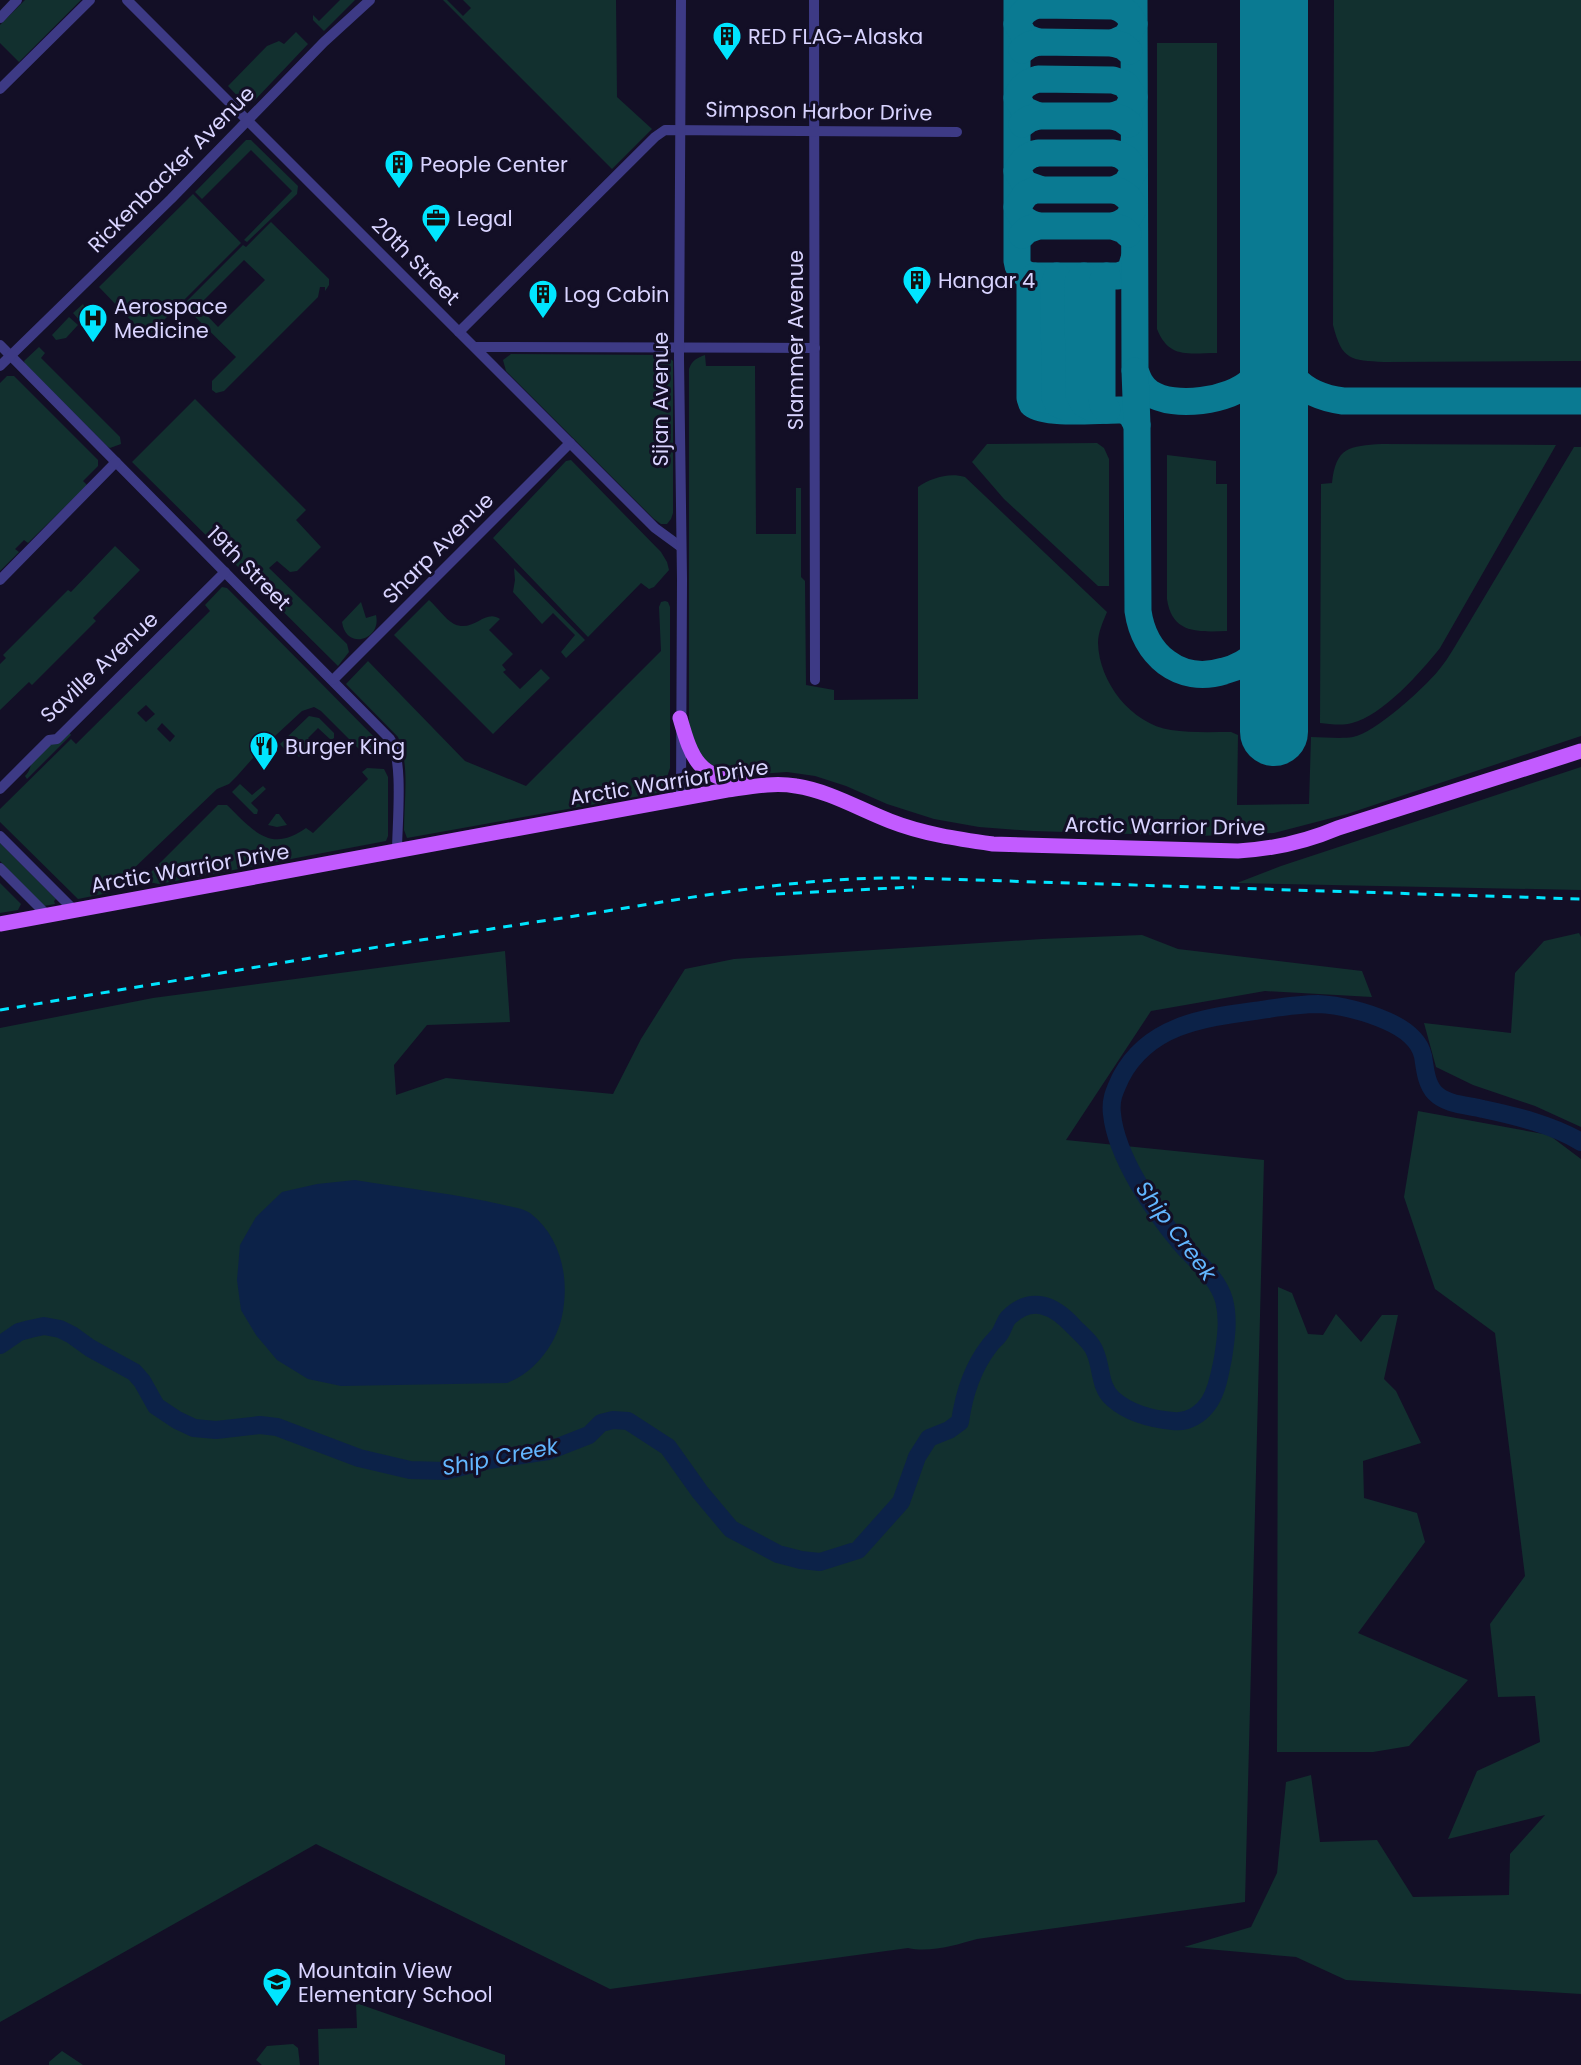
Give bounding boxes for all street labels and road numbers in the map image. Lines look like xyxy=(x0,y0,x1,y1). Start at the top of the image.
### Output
street label: Rickenbacker Avenue xyxy=(81,79,261,259)
street label: Simpson Harbor Drive xyxy=(705,95,933,127)
street label: 20th Street xyxy=(366,211,466,311)
street label: Slammer Avenue xyxy=(781,250,810,430)
street label: Sijan Avenue xyxy=(646,332,675,466)
street label: Sharp Avenue xyxy=(376,486,500,610)
street label: 19th Street xyxy=(201,520,297,616)
street label: Saville Avenue xyxy=(34,605,164,729)
street label: Arctic Warrior Drive xyxy=(567,752,771,812)
street label: Arctic Warrior Drive xyxy=(1064,810,1266,842)
street label: Arctic Warrior Drive xyxy=(89,836,291,900)

